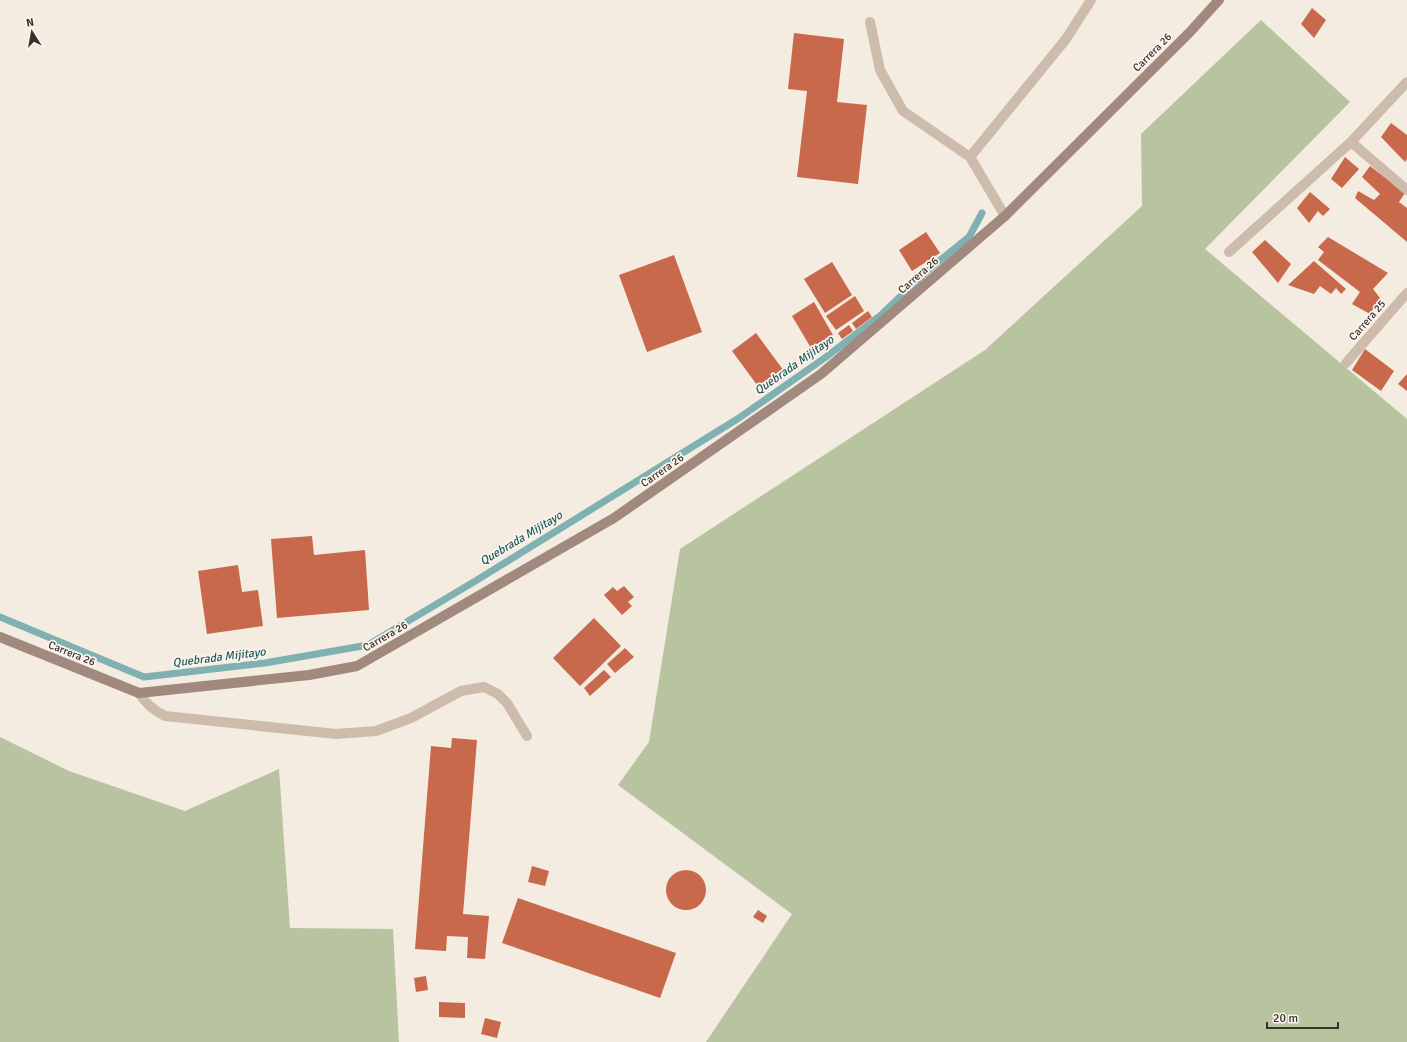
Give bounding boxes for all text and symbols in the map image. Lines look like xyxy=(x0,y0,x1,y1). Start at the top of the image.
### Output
north arrow xyxy=(12,12,52,52)
text: N xyxy=(25,16,35,30)
street label: Carrera 26 xyxy=(1130,30,1174,74)
street label: Carrera 26 xyxy=(895,254,941,296)
street label: Carrera 25 xyxy=(1346,297,1389,343)
water label: Quebrada Mijitayo xyxy=(752,332,837,398)
street label: Carrera 26 xyxy=(638,451,686,490)
water label: Quebrada Mijitayo xyxy=(477,508,566,569)
street label: Carrera 26 xyxy=(361,618,410,654)
street label: Carrera 26 xyxy=(46,638,97,669)
water label: Quebrada Mijitayo xyxy=(172,644,267,671)
scale bar xyxy=(1267,1004,1338,1030)
text: 20 m xyxy=(1273,1011,1298,1026)

